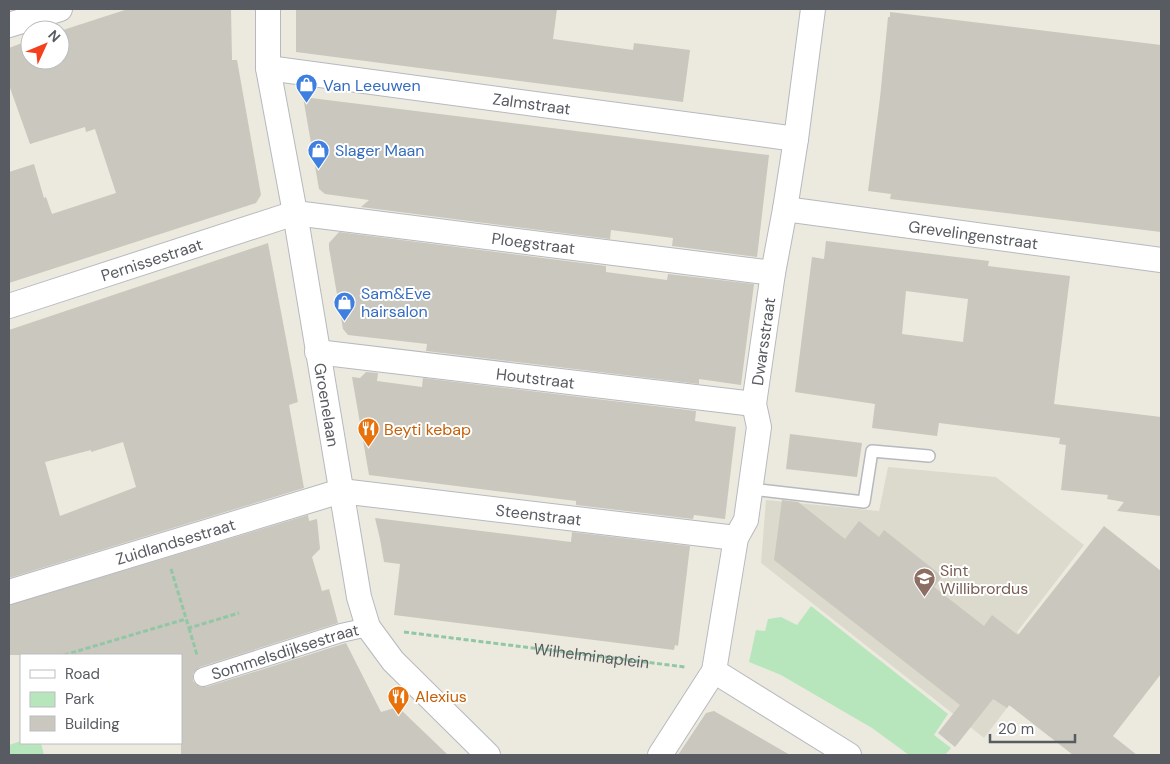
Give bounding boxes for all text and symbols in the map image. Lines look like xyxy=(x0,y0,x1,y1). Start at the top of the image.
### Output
north arrow xyxy=(20,20,70,70)
text: N xyxy=(44,26,64,46)
shop icon: Van Leeuwen xyxy=(295,73,319,104)
place label: Van Leeuwen xyxy=(323,75,421,96)
street label: Zalmstraat xyxy=(491,88,572,120)
shop icon: Slager Maan xyxy=(307,138,331,169)
place label: Slager Maan xyxy=(335,140,424,161)
street label: Grevelingenstraat xyxy=(907,216,1039,254)
street label: Ploegstraat xyxy=(490,228,576,259)
street label: Pernissestraat xyxy=(98,234,205,286)
place label: Sam&Eve hairsalon xyxy=(361,283,431,322)
shop icon: Sam&Eve hairsalon xyxy=(333,290,357,321)
street label: Dwarsstraat xyxy=(747,296,780,387)
street label: Groenelaan xyxy=(309,361,344,449)
street label: Houtstraat xyxy=(495,363,576,394)
restaurant icon: Beyti kebap xyxy=(356,417,380,448)
place label: Beyti kebap xyxy=(384,419,471,440)
street label: Steenstraat xyxy=(495,499,583,531)
street label: Zuidlandsestraat xyxy=(113,514,238,570)
place label: Sint Willibrordus xyxy=(940,560,1028,599)
school or university icon: Sint Willibrordus xyxy=(912,567,936,598)
street label: Sommelsdijksestraat xyxy=(209,619,361,685)
street label: Wilhelminaplein xyxy=(532,638,651,673)
legend xyxy=(20,654,182,744)
text: Road xyxy=(65,664,100,684)
restaurant icon: Alexius xyxy=(387,684,411,715)
place label: Alexius xyxy=(415,686,467,707)
text: Park xyxy=(65,689,95,709)
scale bar xyxy=(990,712,1075,744)
text: Building xyxy=(65,714,120,734)
text: 20 m xyxy=(998,719,1034,739)

